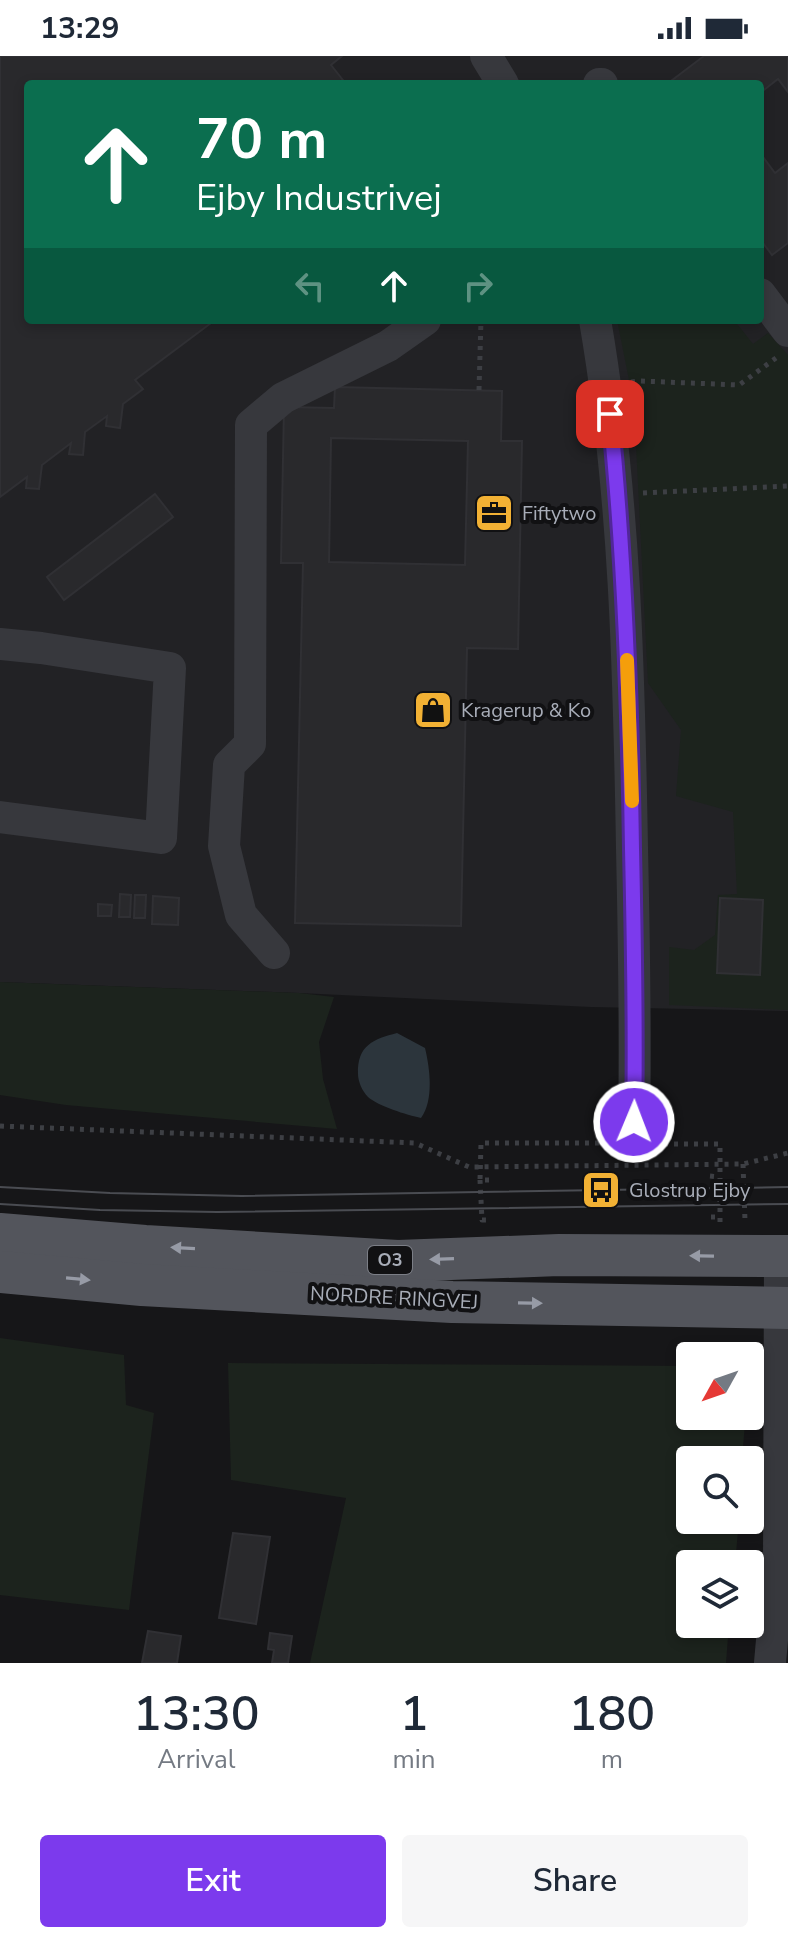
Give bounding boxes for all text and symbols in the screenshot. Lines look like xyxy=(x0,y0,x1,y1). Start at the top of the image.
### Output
text: 13:29 xyxy=(40,8,119,49)
text: 70 m xyxy=(196,101,327,178)
icon: ahead xyxy=(64,112,168,216)
text: Ejby Industrivej xyxy=(196,174,442,223)
icon: left xyxy=(288,264,332,308)
icon: ahead xyxy=(372,264,416,308)
icon: right xyxy=(456,264,500,308)
pin xyxy=(576,380,644,448)
icon: arrive xyxy=(588,392,632,436)
office icon: Fiftytwo xyxy=(473,492,515,534)
place label: Fiftytwo xyxy=(522,500,596,527)
shop icon: Kragerup & Ko xyxy=(412,689,454,731)
place label: Kragerup & Ko xyxy=(461,697,591,724)
position arrow xyxy=(592,1080,676,1164)
bus stop icon: Glostrup Ejby xyxy=(580,1169,622,1211)
place label: Glostrup Ejby xyxy=(629,1177,751,1204)
one-way arrow xyxy=(170,1241,195,1254)
road number: O3 xyxy=(368,1246,412,1274)
one-way arrow xyxy=(689,1250,714,1262)
one-way arrow xyxy=(429,1253,454,1266)
one-way arrow xyxy=(66,1273,91,1286)
street label: NORDRE RINGVEJ xyxy=(309,1280,479,1316)
one-way arrow xyxy=(518,1297,543,1310)
north arrow xyxy=(676,1342,764,1430)
map controls xyxy=(676,1342,764,1638)
button: search xyxy=(676,1446,764,1534)
button: layers xyxy=(676,1550,764,1638)
text: 13:30 xyxy=(133,1681,260,1747)
text: 1 xyxy=(400,1681,428,1747)
text: 180 xyxy=(569,1681,655,1747)
text: Arrival xyxy=(157,1742,235,1777)
text: min xyxy=(393,1742,436,1777)
text: m xyxy=(601,1742,623,1777)
button: Exit xyxy=(40,1835,386,1927)
button: Share xyxy=(402,1835,748,1927)

